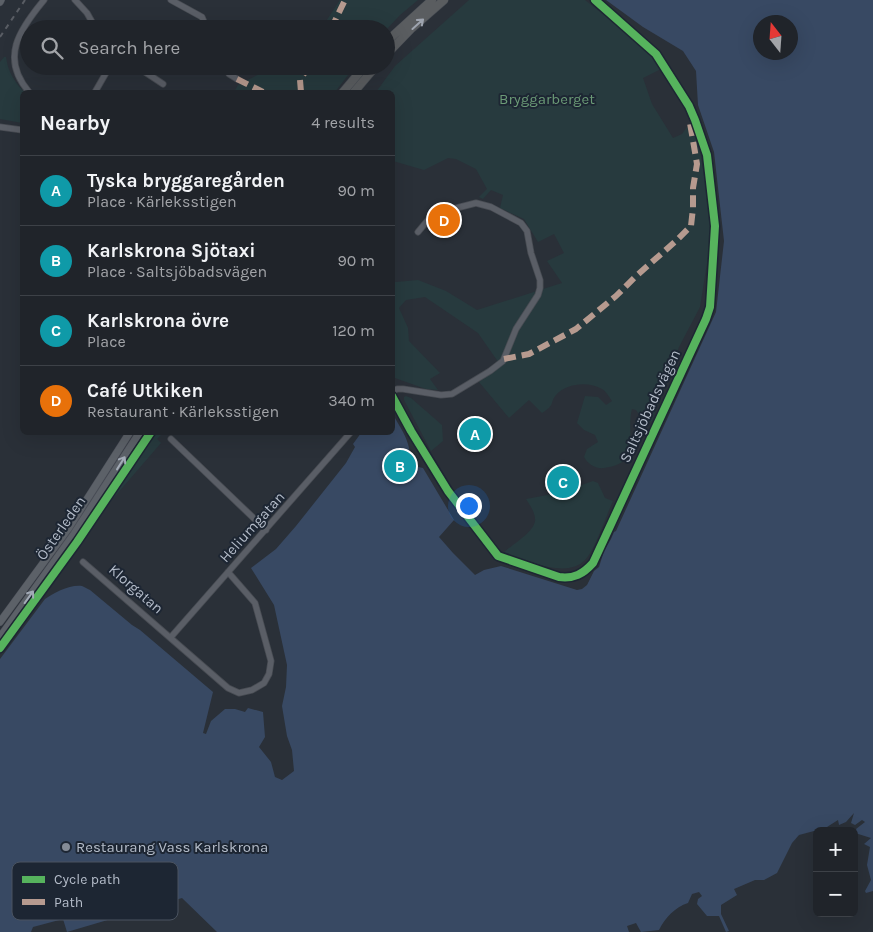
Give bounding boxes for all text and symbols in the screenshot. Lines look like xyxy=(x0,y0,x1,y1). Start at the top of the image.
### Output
north arrow xyxy=(753,15,798,60)
one-way arrow xyxy=(411,18,424,29)
search box xyxy=(20,20,395,75)
icon: search xyxy=(38,34,66,62)
text: Search here xyxy=(78,37,180,59)
park label: Bryggarberget xyxy=(499,90,595,108)
text: Nearby xyxy=(40,111,110,135)
text: 4 results xyxy=(311,113,375,132)
text: Tyska bryggaregården xyxy=(87,170,285,192)
text: A xyxy=(51,181,61,200)
text: 90 m xyxy=(337,181,375,200)
text: Place · Kärleksstigen xyxy=(87,192,237,211)
pin: D xyxy=(428,201,460,239)
text: Karlskrona Sjötaxi xyxy=(87,240,256,262)
text: B xyxy=(51,251,61,270)
text: 90 m xyxy=(337,251,375,270)
text: Place · Saltsjöbadsvägen xyxy=(87,262,267,281)
text: Karlskrona övre xyxy=(87,310,229,332)
text: C xyxy=(51,321,61,340)
text: 120 m xyxy=(332,321,375,340)
text: Place xyxy=(87,332,126,351)
street label: Saltsjöbadsvägen xyxy=(616,347,684,465)
text: Café Utkiken xyxy=(87,380,203,402)
text: D xyxy=(51,391,61,410)
text: 340 m xyxy=(328,391,375,410)
text: Restaurant · Kärleksstigen xyxy=(87,402,279,421)
pin: A xyxy=(459,415,491,453)
pin: B xyxy=(384,447,416,485)
one-way arrow xyxy=(116,457,126,471)
pin: C xyxy=(547,463,579,501)
street label: Heliumgatan xyxy=(215,488,289,566)
street label: Österleden xyxy=(32,493,90,563)
your location xyxy=(456,493,482,519)
street label: Klorgatan xyxy=(105,560,167,618)
one-way arrow xyxy=(23,591,34,604)
map controls xyxy=(813,827,858,917)
button: + xyxy=(813,827,858,872)
place label: Restaurang Vass Karlskrona xyxy=(76,838,268,856)
marker: Restaurang Vass Karlskrona xyxy=(60,841,72,853)
legend xyxy=(12,862,178,920)
text: Cycle path xyxy=(54,871,120,888)
button: − xyxy=(813,872,858,917)
text: Path xyxy=(54,894,83,911)

